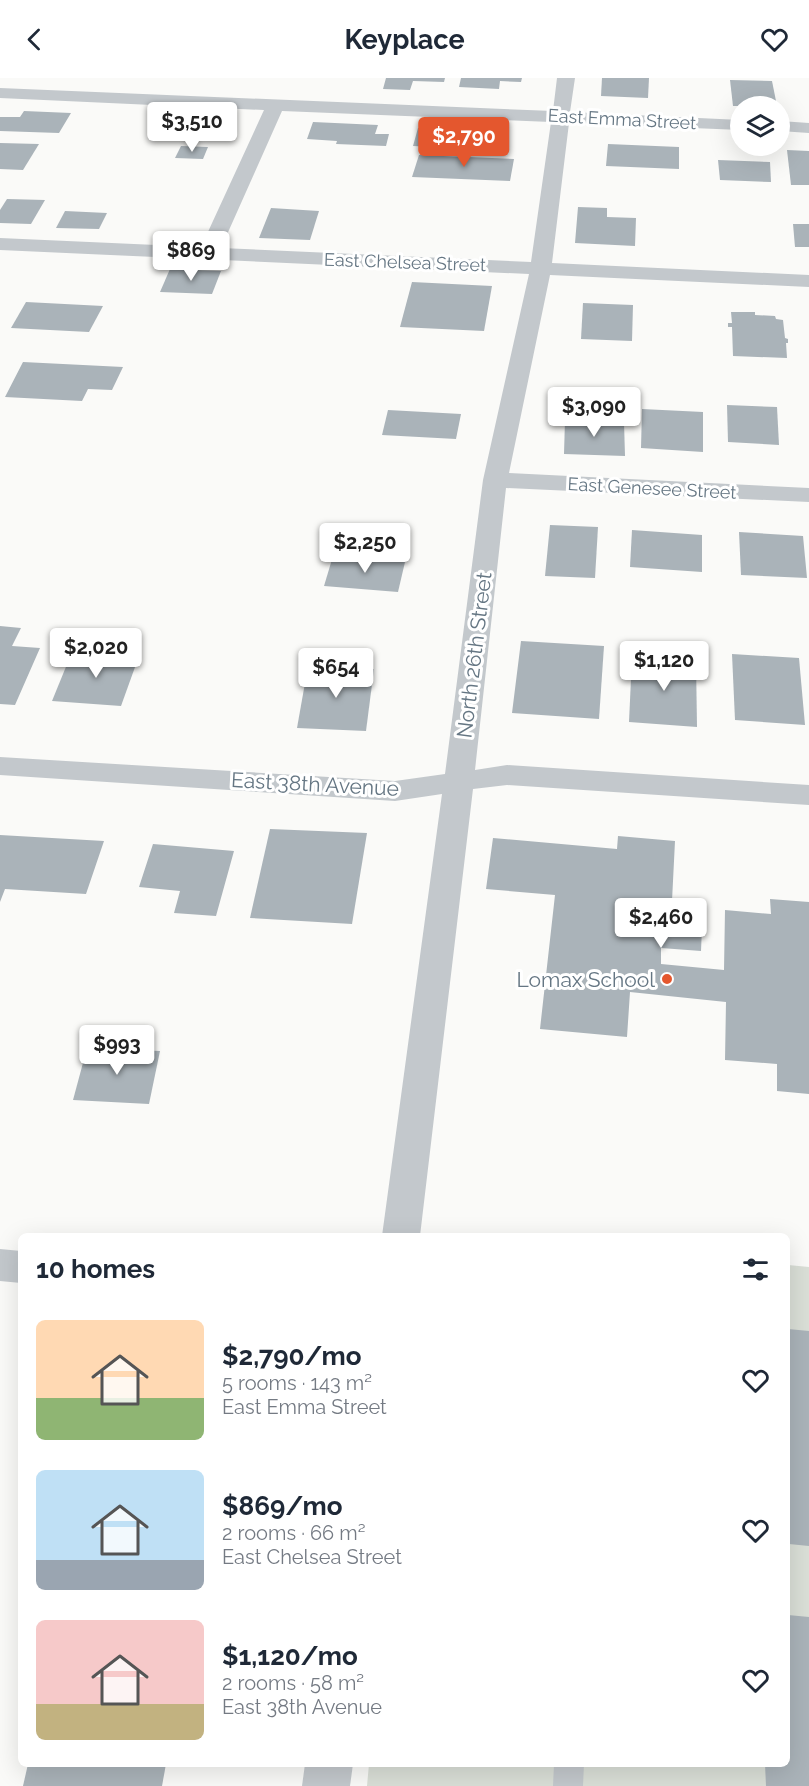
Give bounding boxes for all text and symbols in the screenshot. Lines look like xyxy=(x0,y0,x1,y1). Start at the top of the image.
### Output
icon: back xyxy=(18,23,51,56)
icon: heart xyxy=(758,23,791,56)
text: Keyplace xyxy=(344,24,465,55)
map controls xyxy=(730,96,790,156)
button: layers xyxy=(730,96,790,156)
pin: $3,510 xyxy=(143,102,241,153)
street label: East Emma Street xyxy=(547,105,697,133)
text: $3,510 xyxy=(161,109,223,133)
pin: $2,790 xyxy=(415,117,513,168)
text: $2,790 xyxy=(432,124,496,148)
pin: $869 xyxy=(155,231,227,282)
text: $869 xyxy=(167,238,215,262)
street label: East Chelsea Street xyxy=(324,249,486,275)
pin: $3,090 xyxy=(545,387,643,438)
text: $3,090 xyxy=(562,394,626,418)
street label: East Genesee Street xyxy=(567,473,737,503)
pin: $2,250 xyxy=(316,523,414,574)
text: $2,250 xyxy=(333,530,397,554)
street label: North 26th Street xyxy=(451,571,497,739)
pin: $2,020 xyxy=(47,628,145,679)
text: $2,020 xyxy=(64,635,128,659)
pin: $1,120 xyxy=(615,641,713,692)
pin: $654 xyxy=(300,648,372,699)
text: $1,120 xyxy=(634,648,694,672)
text: $654 xyxy=(312,655,360,679)
street label: East 38th Avenue xyxy=(230,767,400,801)
pin: $2,460 xyxy=(612,898,710,949)
text: $2,460 xyxy=(629,905,693,929)
place label: Lomax School xyxy=(517,967,655,992)
marker: Lomax School xyxy=(660,972,674,986)
pin: $993 xyxy=(81,1025,153,1076)
text: $993 xyxy=(93,1032,141,1056)
icon: filters xyxy=(739,1253,772,1286)
text: 10 homes xyxy=(36,1254,155,1284)
text: $2,790/mo xyxy=(222,1341,362,1371)
icon: home xyxy=(84,1344,156,1416)
icon: heart xyxy=(739,1364,772,1397)
text: 5 rooms · 143 m² xyxy=(222,1371,372,1395)
text: East Emma Street xyxy=(222,1395,387,1419)
text: $869/mo xyxy=(222,1491,343,1521)
icon: home xyxy=(84,1494,156,1566)
icon: heart xyxy=(739,1514,772,1547)
text: 2 rooms · 66 m² xyxy=(222,1521,365,1545)
text: East Chelsea Street xyxy=(222,1545,402,1569)
text: $1,120/mo xyxy=(222,1641,358,1671)
icon: home xyxy=(84,1644,156,1716)
icon: heart xyxy=(739,1664,772,1697)
text: 2 rooms · 58 m² xyxy=(222,1671,364,1695)
text: East 38th Avenue xyxy=(222,1695,382,1719)

